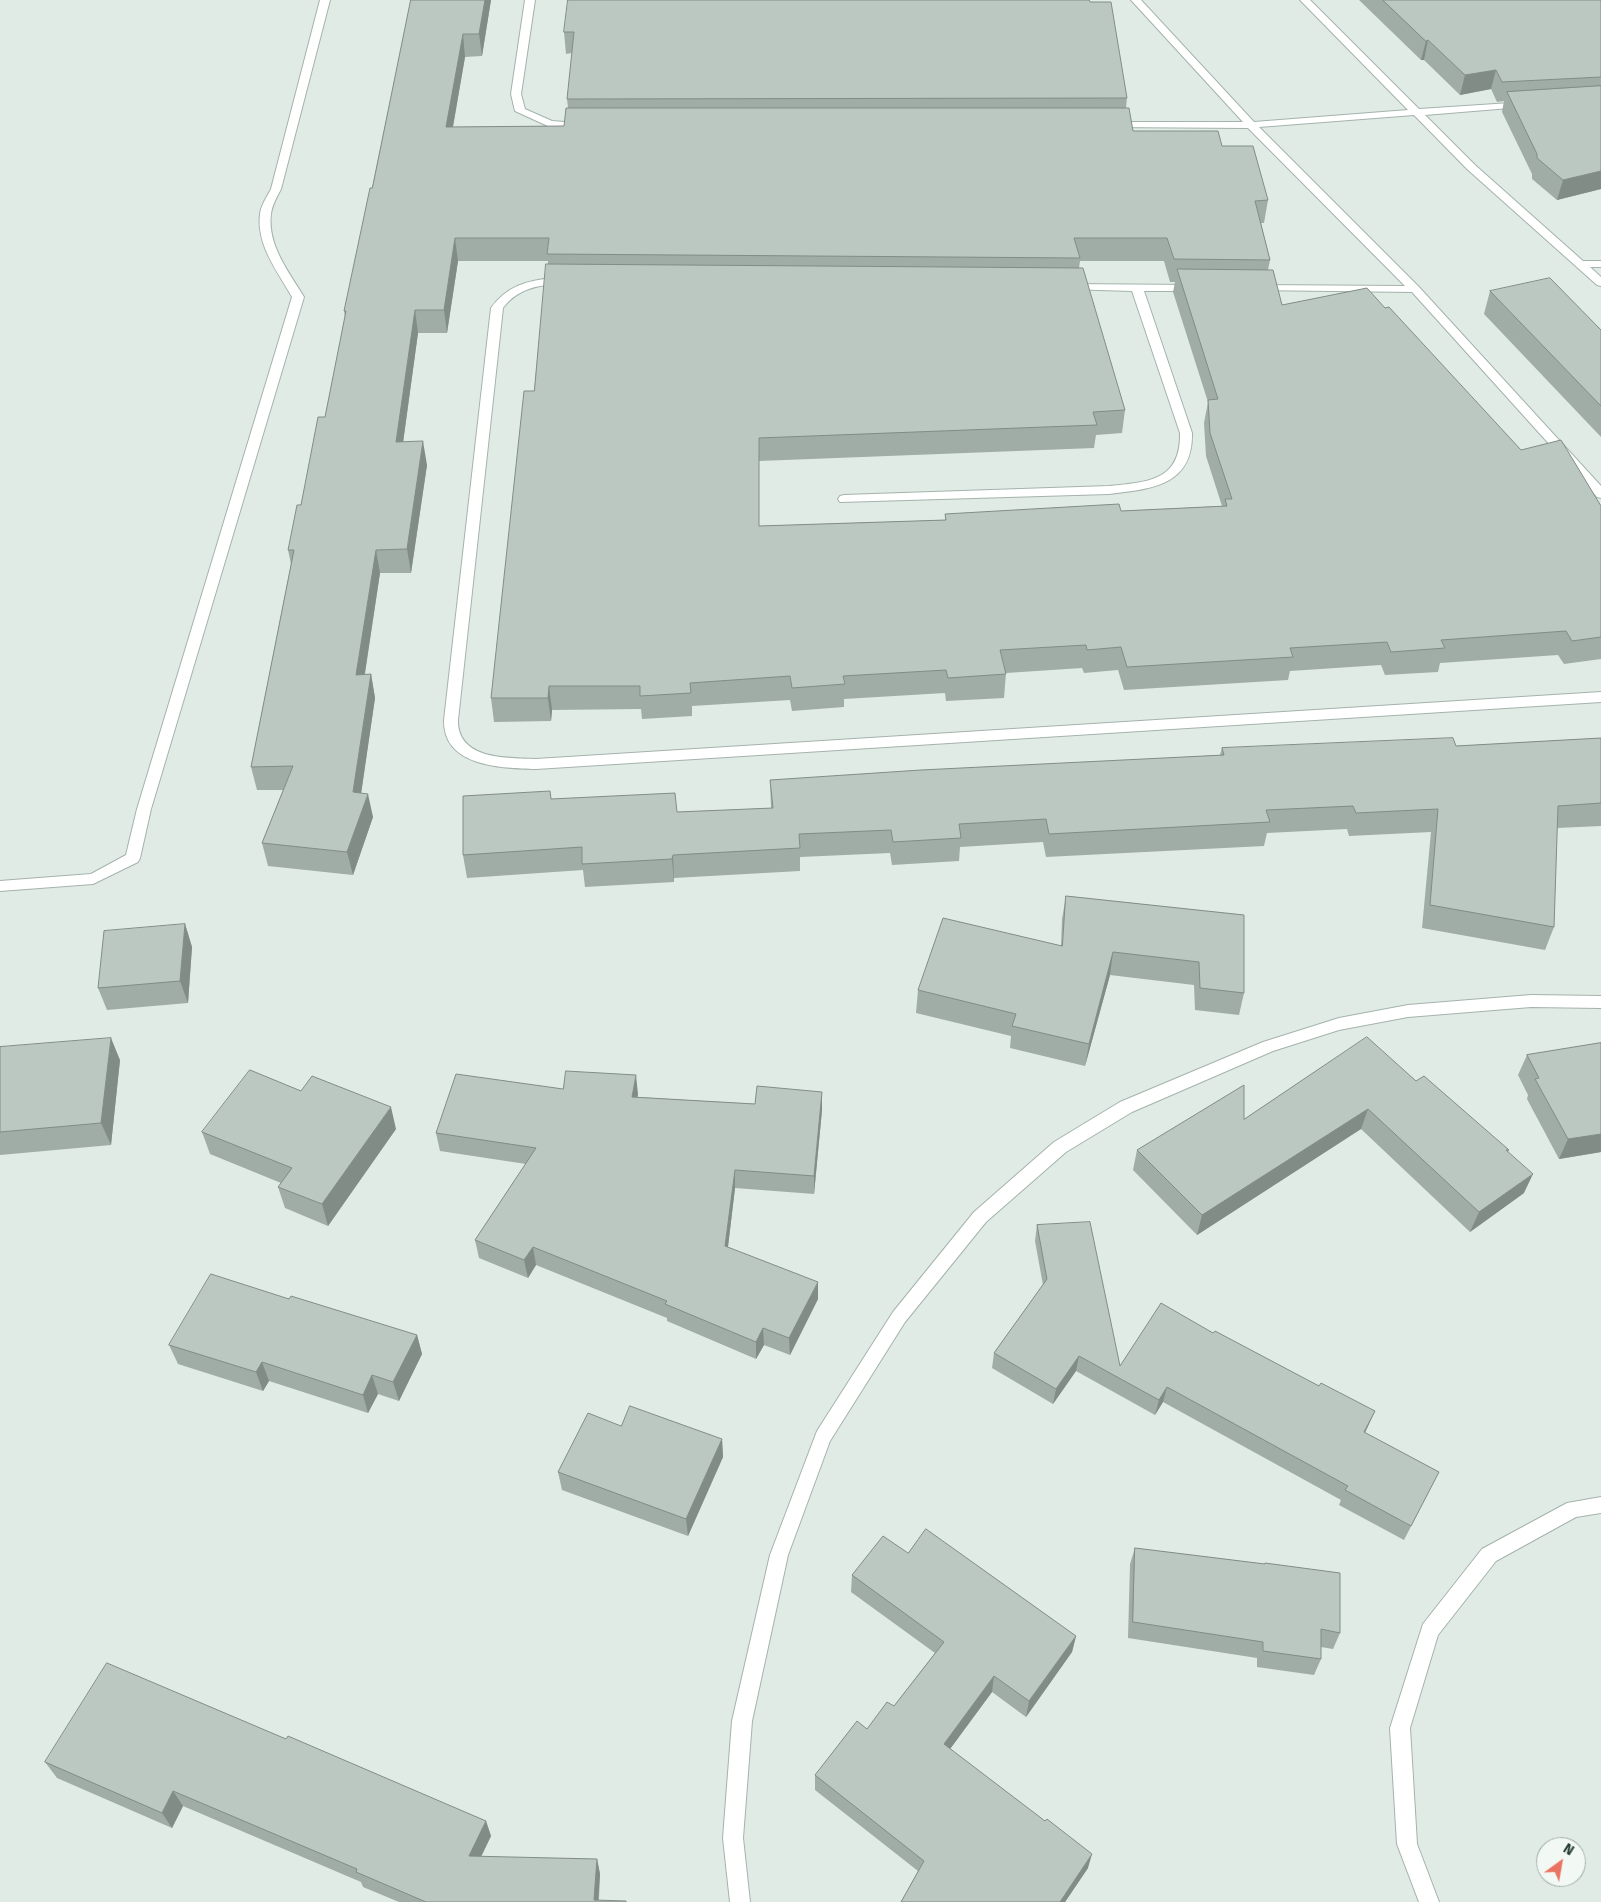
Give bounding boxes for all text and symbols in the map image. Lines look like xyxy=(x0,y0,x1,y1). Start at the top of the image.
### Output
north arrow xyxy=(1536,1837,1586,1887)
text: N xyxy=(1560,1840,1577,1859)

